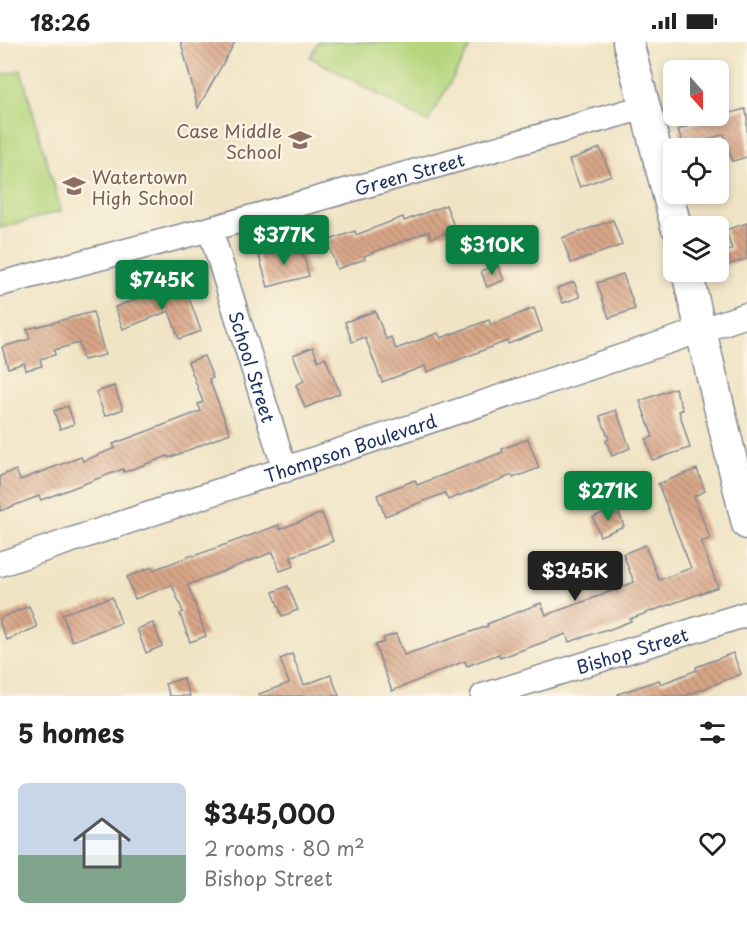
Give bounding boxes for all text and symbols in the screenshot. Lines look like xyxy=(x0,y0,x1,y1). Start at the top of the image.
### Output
text: 18:26 xyxy=(30,5,90,38)
north arrow xyxy=(663,60,729,126)
map controls xyxy=(663,60,729,282)
place label: Case Middle School xyxy=(176,117,282,165)
school or university icon: Case Middle School xyxy=(287,127,313,153)
button: locate xyxy=(663,138,729,204)
street label: Green Street xyxy=(351,145,467,201)
place label: Watertown High School xyxy=(92,163,194,211)
school or university icon: Watertown High School xyxy=(61,173,87,199)
pin: $377K xyxy=(242,215,326,266)
button: layers xyxy=(663,216,729,282)
text: $377K xyxy=(253,219,315,249)
pin: $310K xyxy=(450,225,534,276)
text: $310K xyxy=(460,229,524,259)
pin: $745K xyxy=(120,260,204,311)
text: $745K xyxy=(129,264,195,294)
street label: School Street xyxy=(223,307,283,426)
street label: Thompson Boulevard xyxy=(260,406,440,489)
pin: $271K xyxy=(566,471,650,522)
text: $271K xyxy=(578,475,638,505)
pin: $345K xyxy=(533,551,617,602)
text: $345K xyxy=(542,555,608,585)
street label: Bishop Street xyxy=(573,620,691,680)
text: 5 homes xyxy=(18,713,124,752)
icon: filters xyxy=(696,716,729,749)
text: $345,000 xyxy=(204,794,335,833)
icon: home xyxy=(66,807,138,879)
icon: heart xyxy=(696,827,729,860)
text: 2 rooms · 80 m² xyxy=(204,833,365,863)
text: Bishop Street xyxy=(204,863,333,893)

